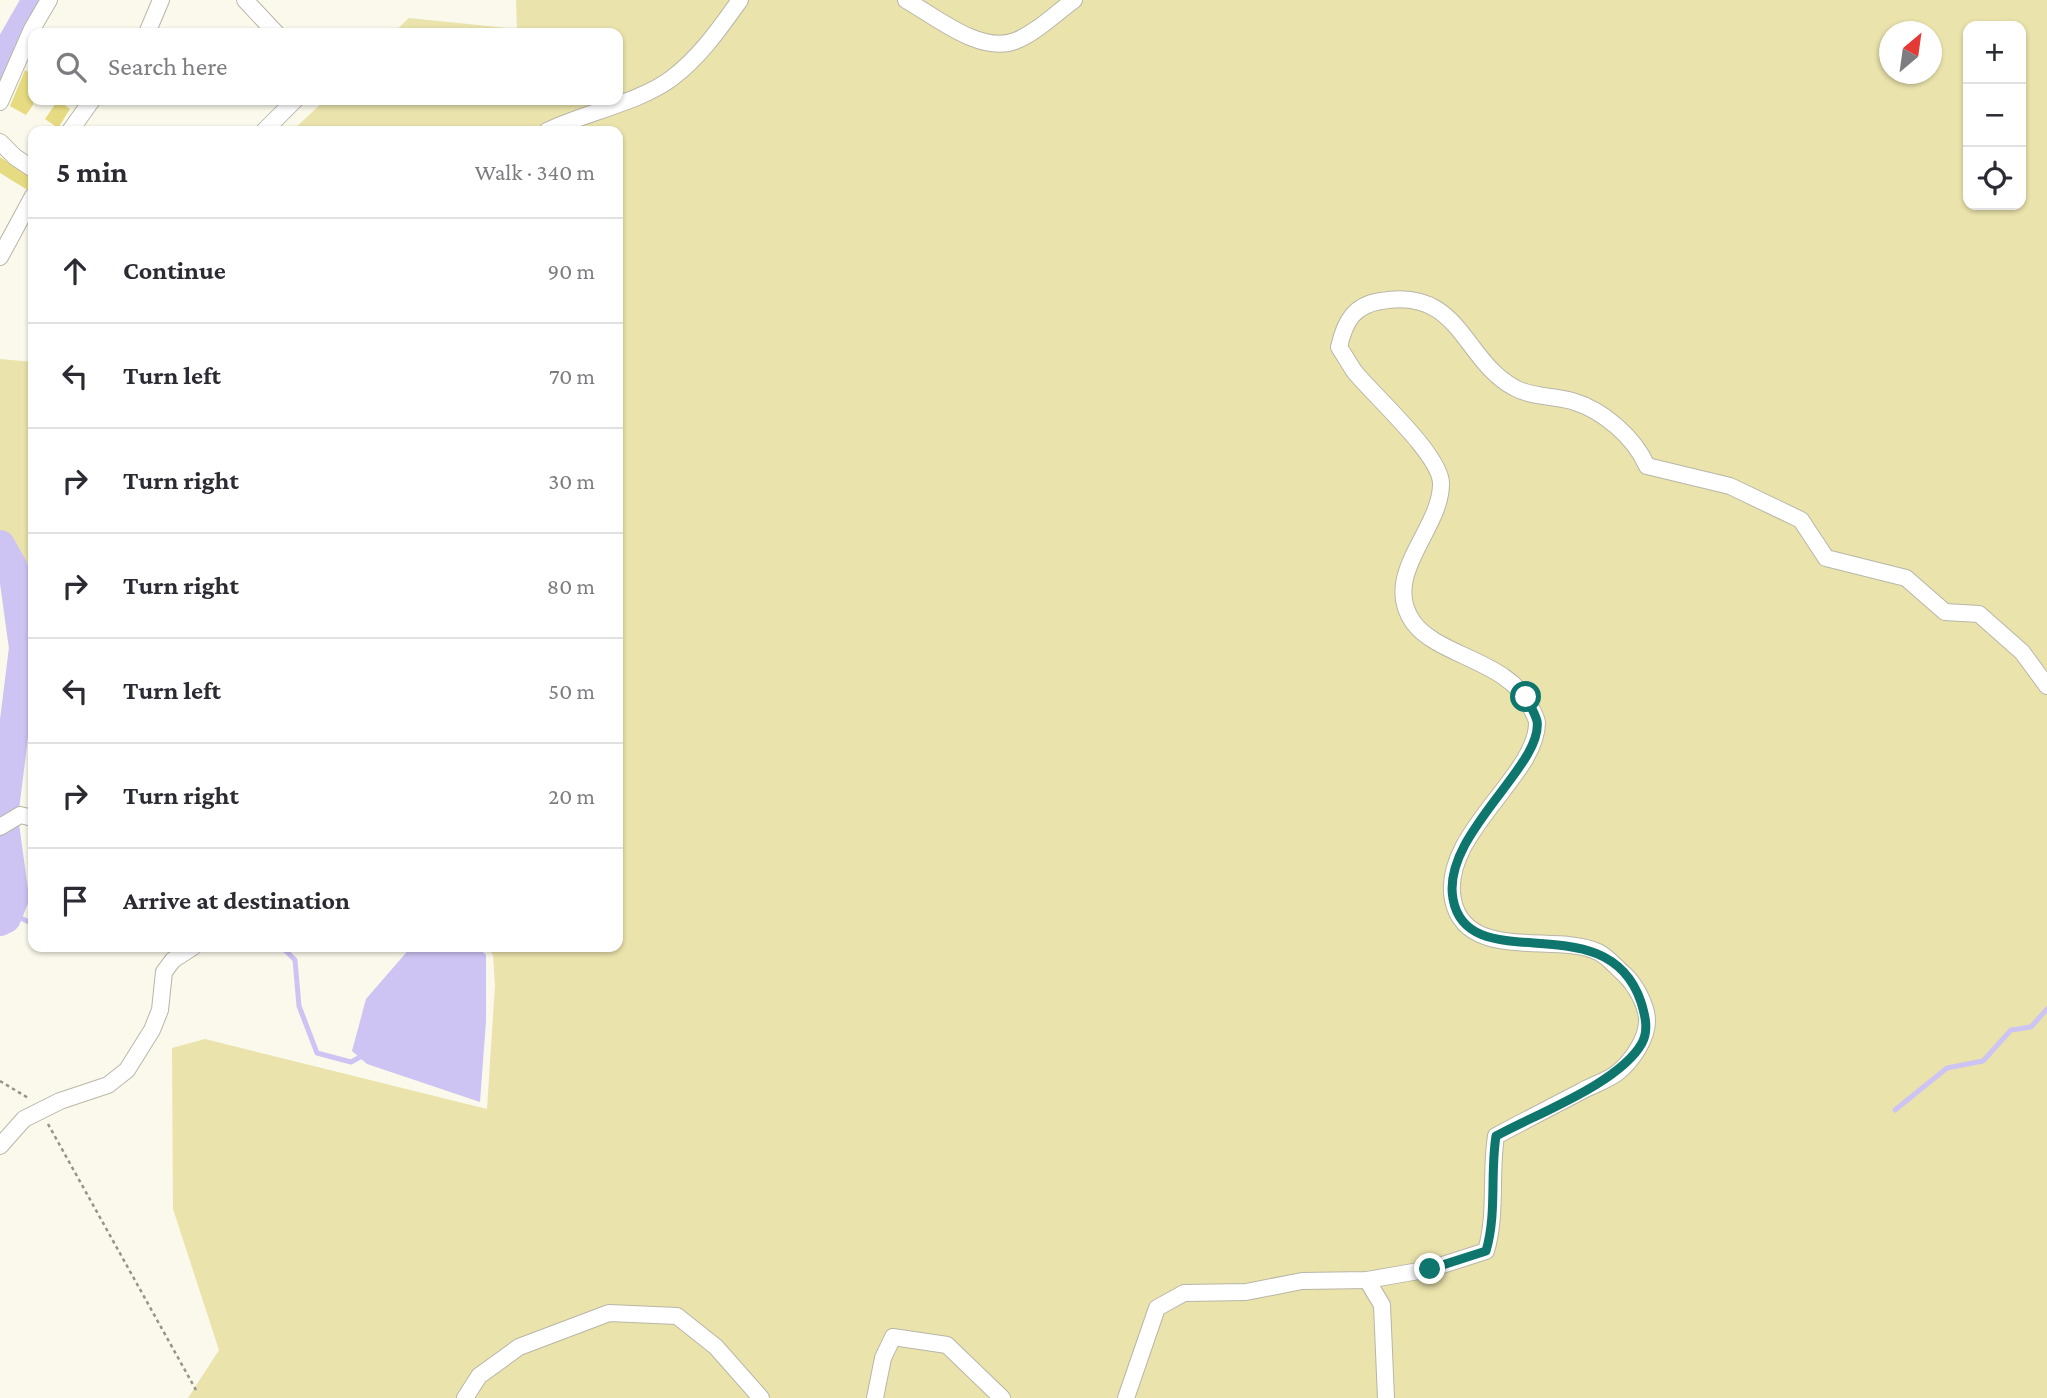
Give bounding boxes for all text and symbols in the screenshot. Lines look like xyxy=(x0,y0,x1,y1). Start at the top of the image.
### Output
north arrow xyxy=(1879,21,1942,84)
map controls xyxy=(1963,21,2026,210)
button: + xyxy=(1963,21,2026,84)
search box xyxy=(28,28,623,105)
icon: search xyxy=(52,48,90,86)
text: Search here xyxy=(108,52,227,81)
button: − xyxy=(1963,84,2026,147)
button: locate xyxy=(1963,147,2026,210)
text: 5 min xyxy=(56,155,128,188)
text: Walk · 340 m xyxy=(475,159,595,185)
icon: ahead xyxy=(56,252,94,290)
text: Continue xyxy=(123,256,226,285)
text: 90 m xyxy=(548,258,595,284)
icon: left xyxy=(56,357,94,395)
text: Turn left xyxy=(123,361,221,390)
text: 70 m xyxy=(549,363,595,389)
icon: right xyxy=(56,462,94,500)
text: Turn right xyxy=(123,466,239,495)
text: 30 m xyxy=(548,468,595,494)
icon: right xyxy=(56,567,94,605)
text: Turn right xyxy=(123,571,239,600)
text: 80 m xyxy=(547,573,595,599)
icon: left xyxy=(56,672,94,710)
text: Turn left xyxy=(123,676,221,705)
text: 50 m xyxy=(548,678,595,704)
route start xyxy=(1510,681,1541,712)
icon: right xyxy=(56,777,94,815)
text: Turn right xyxy=(123,781,239,810)
text: 20 m xyxy=(548,783,595,809)
icon: arrive xyxy=(56,882,94,920)
text: Arrive at destination xyxy=(123,886,350,915)
route end xyxy=(1414,1253,1445,1284)

